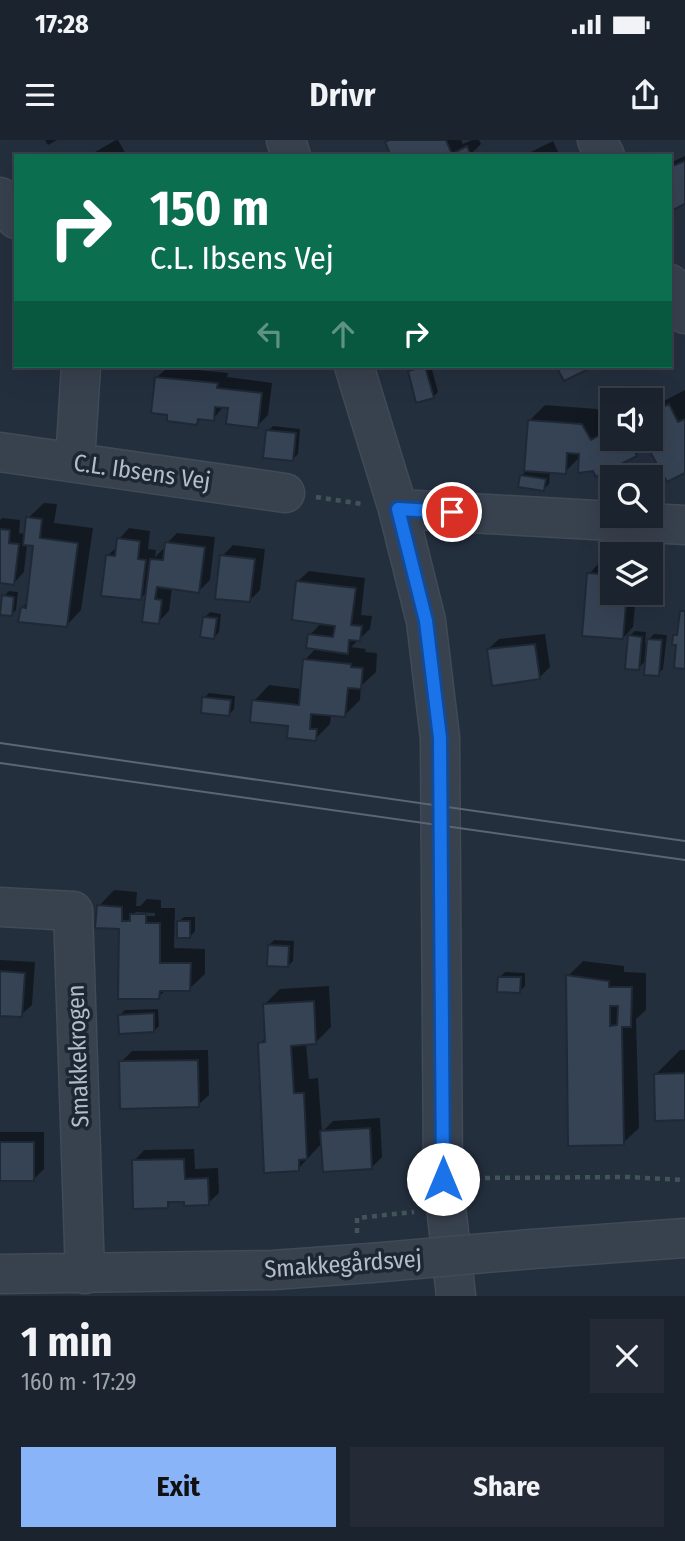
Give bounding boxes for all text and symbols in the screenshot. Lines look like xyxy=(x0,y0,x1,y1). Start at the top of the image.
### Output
text: 17:28 xyxy=(35,9,89,40)
icon: menu xyxy=(21,76,59,114)
text: Drivr xyxy=(310,76,375,114)
icon: share xyxy=(626,76,664,114)
text: 150 m xyxy=(150,179,269,238)
icon: right xyxy=(35,182,126,273)
text: C.L. Ibsens Vej xyxy=(150,239,334,277)
icon: left xyxy=(251,315,289,353)
icon: ahead xyxy=(324,315,362,353)
icon: right xyxy=(397,315,435,353)
map controls xyxy=(600,388,663,605)
button: sound xyxy=(600,388,663,451)
street label: C.L. Ibsens Vej xyxy=(72,449,212,495)
button: search xyxy=(600,465,663,528)
pin xyxy=(422,482,482,542)
icon: arrive xyxy=(433,493,471,531)
button: layers xyxy=(600,542,663,605)
street label: Smakkekrogen xyxy=(62,984,94,1128)
position arrow xyxy=(406,1142,480,1216)
street label: Smakkegårdsvej xyxy=(263,1245,423,1283)
text: 1 min xyxy=(21,1317,112,1367)
button: close xyxy=(590,1319,664,1393)
text: 160 m · 17:29 xyxy=(21,1368,136,1396)
button: Exit xyxy=(21,1447,336,1527)
button: Share xyxy=(350,1447,664,1527)

